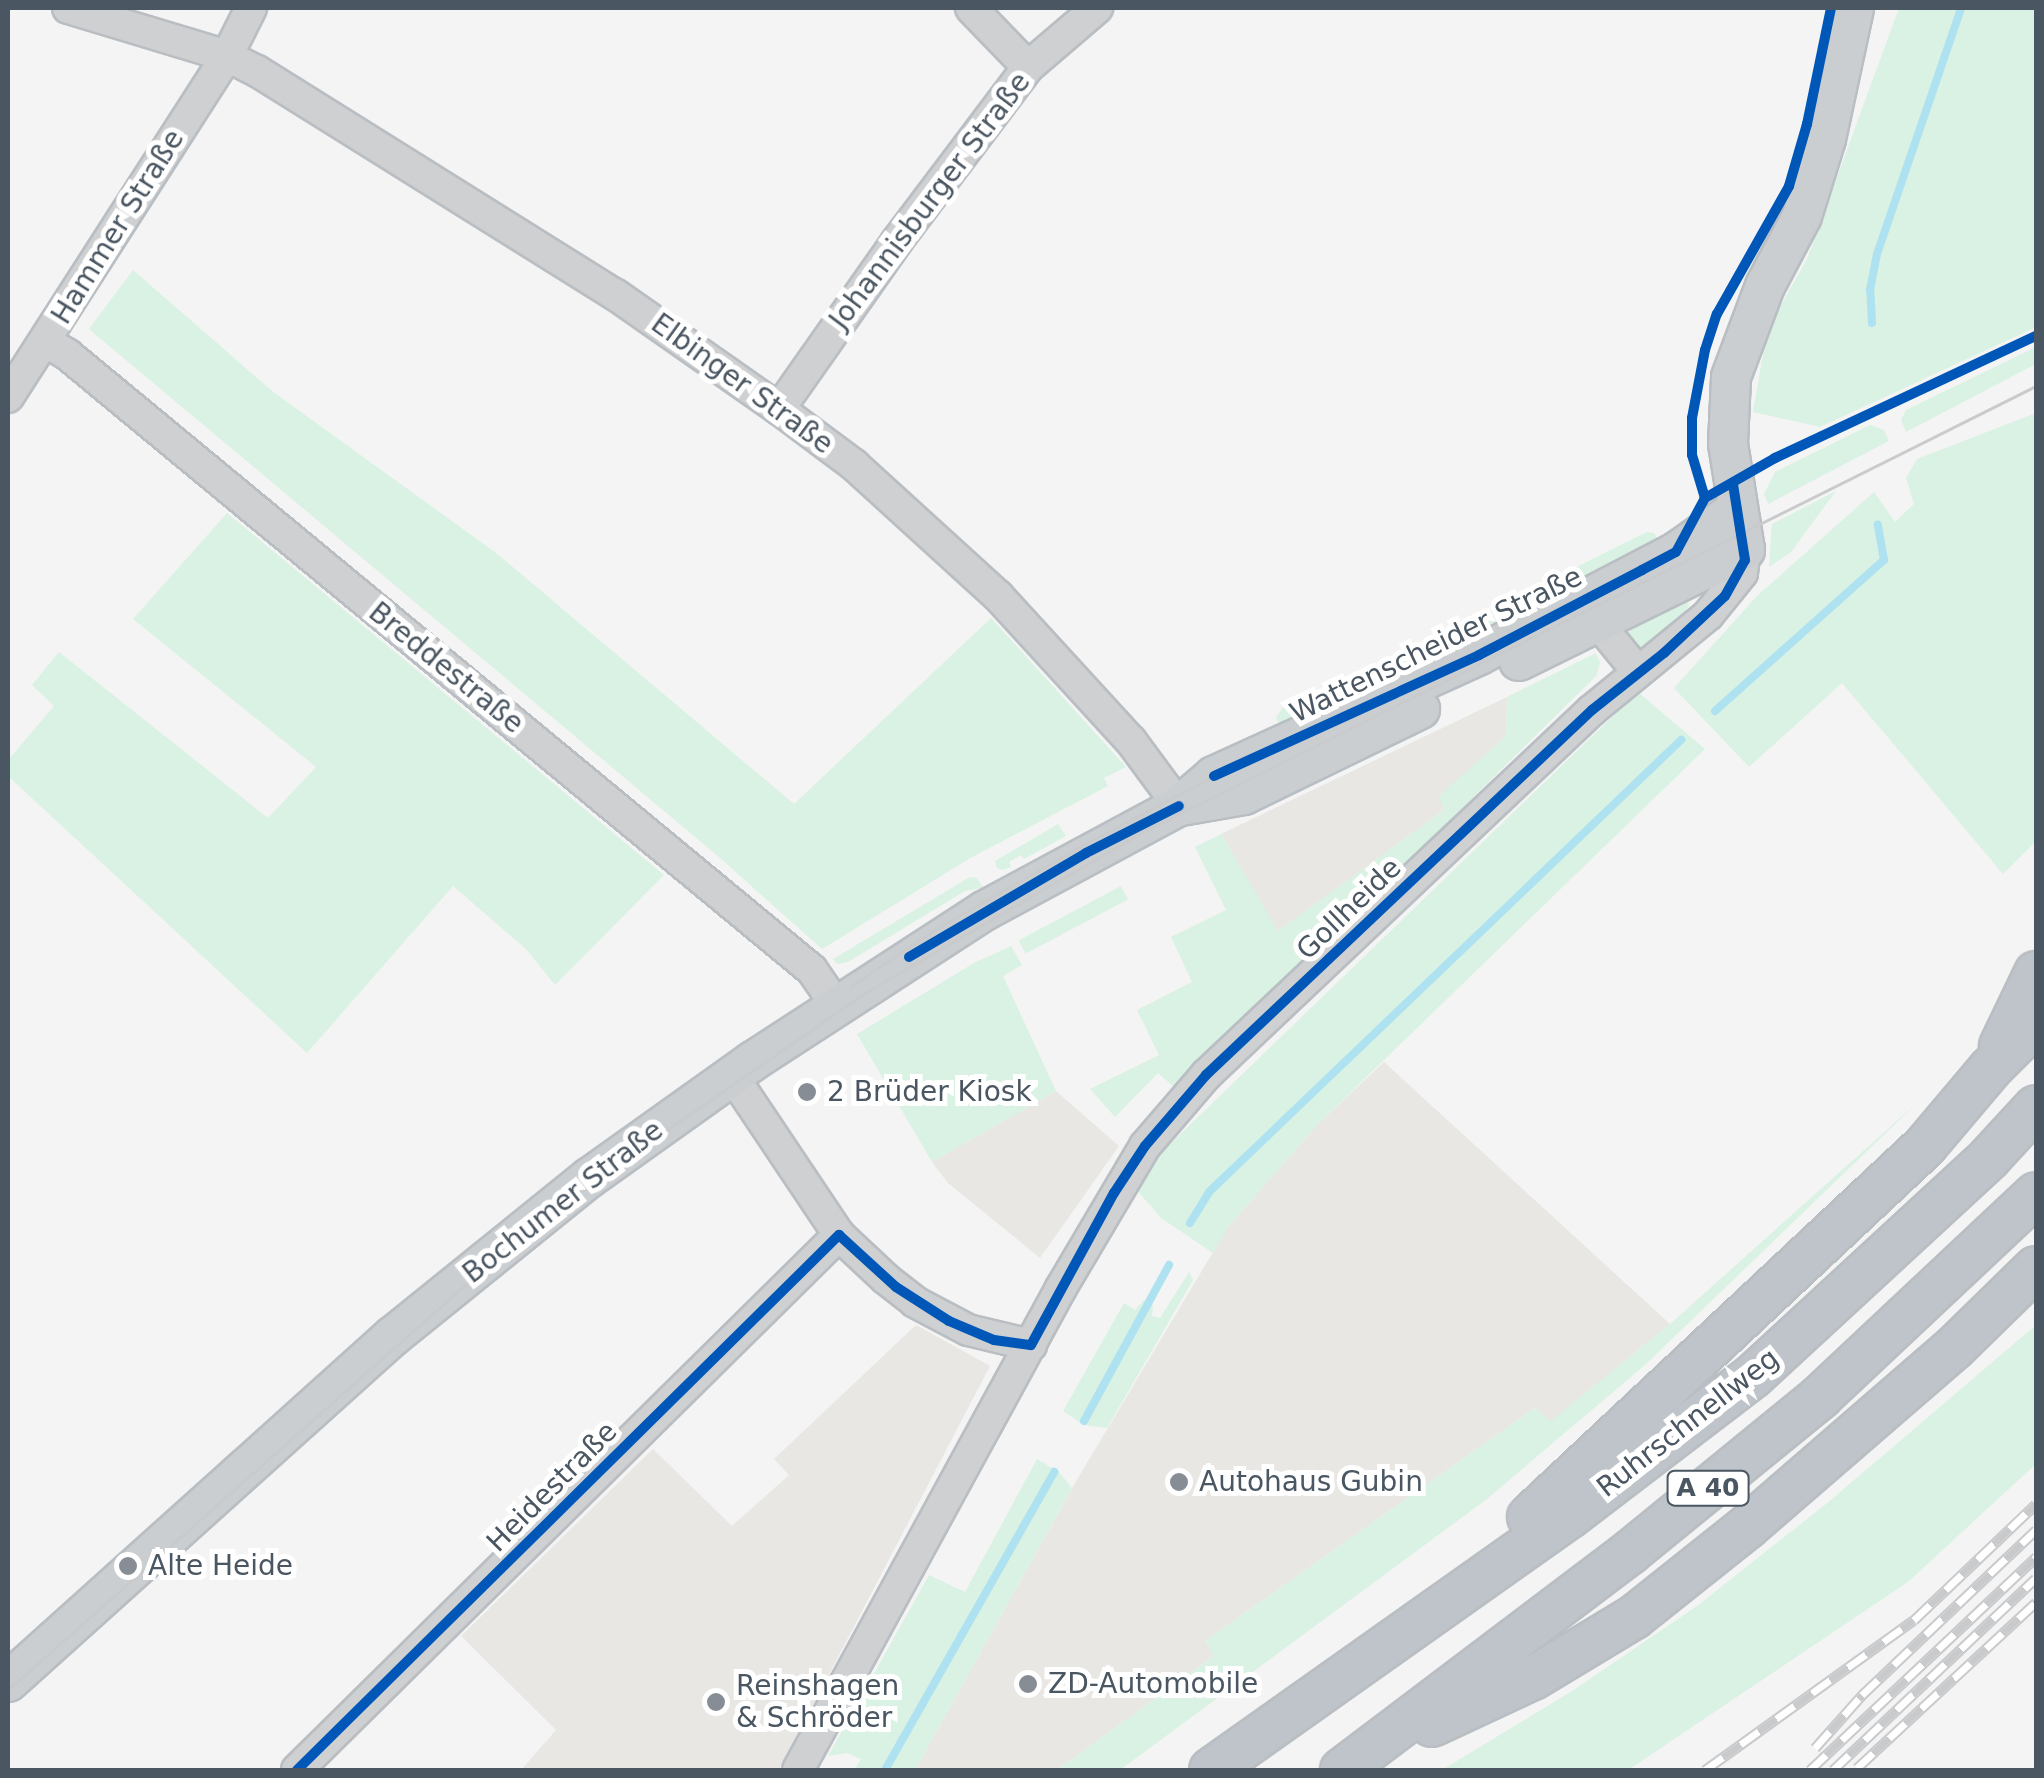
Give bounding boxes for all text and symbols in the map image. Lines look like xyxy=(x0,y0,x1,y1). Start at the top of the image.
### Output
street label: Johannisburger Straße xyxy=(823,66,1037,336)
street label: Hammer Straße xyxy=(45,124,191,330)
street label: Elbinger Straße xyxy=(645,307,839,461)
street label: Wattenscheider Straße xyxy=(1285,560,1587,730)
street label: Breddestraße xyxy=(362,595,530,741)
street label: Gollheide xyxy=(1290,851,1408,967)
place label: 2 Brüder Kiosk xyxy=(827,1075,1032,1109)
marker: 2 Brüder Kiosk xyxy=(796,1081,818,1103)
street label: Bochumer Straße xyxy=(456,1114,670,1290)
street label: Ruhrschnellweg xyxy=(1590,1342,1786,1504)
street label: Heidestraße xyxy=(480,1415,624,1559)
place label: Autohaus Gubin xyxy=(1199,1465,1423,1499)
road number: A 40 xyxy=(1666,1468,1750,1508)
marker: Autohaus Gubin xyxy=(1168,1471,1190,1493)
place label: Alte Heide xyxy=(148,1549,293,1583)
marker: Alte Heide xyxy=(117,1555,139,1577)
place label: ZD-Automobile xyxy=(1048,1667,1258,1701)
place label: Reinshagen & Schröder xyxy=(736,1669,899,1735)
marker: ZD-Automobile xyxy=(1017,1673,1039,1695)
marker: Reinshagen & Schröder xyxy=(705,1691,727,1713)

